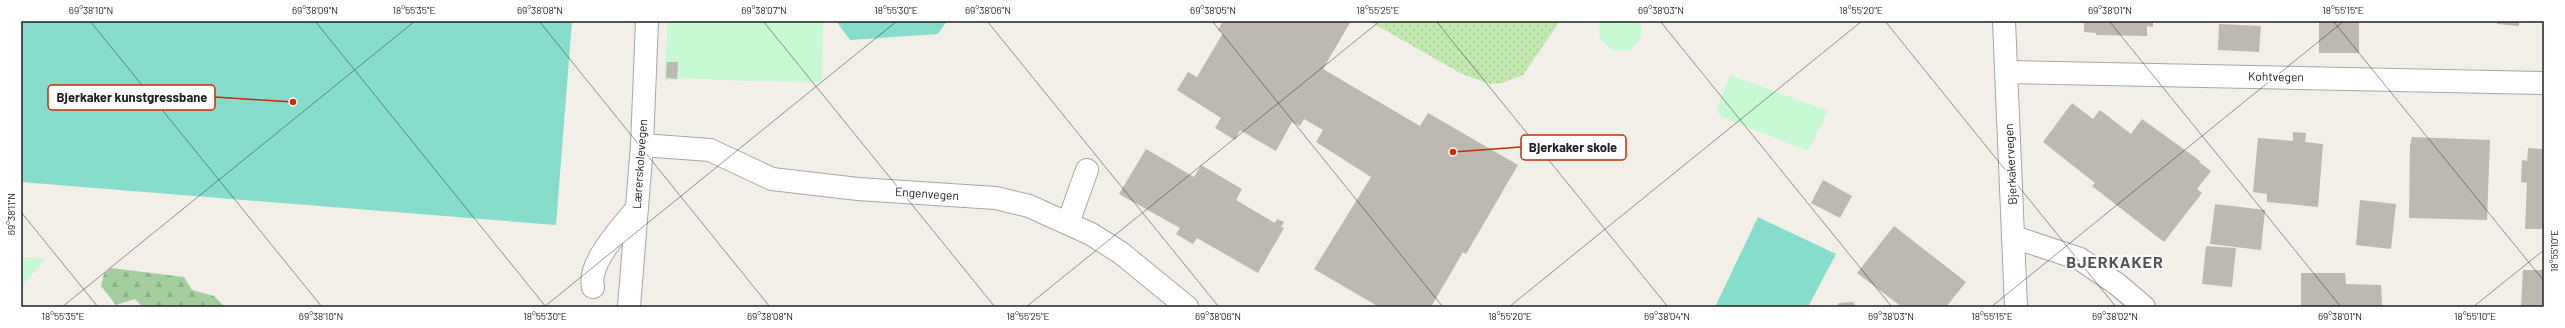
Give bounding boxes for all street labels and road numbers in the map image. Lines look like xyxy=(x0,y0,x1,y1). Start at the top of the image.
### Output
street label: Kohtvegen xyxy=(2248,69,2304,83)
street label: Lærerskolevegen xyxy=(629,118,649,209)
street label: Bjerkakervegen xyxy=(2001,123,2019,205)
street label: Engenvegen xyxy=(895,184,960,202)

